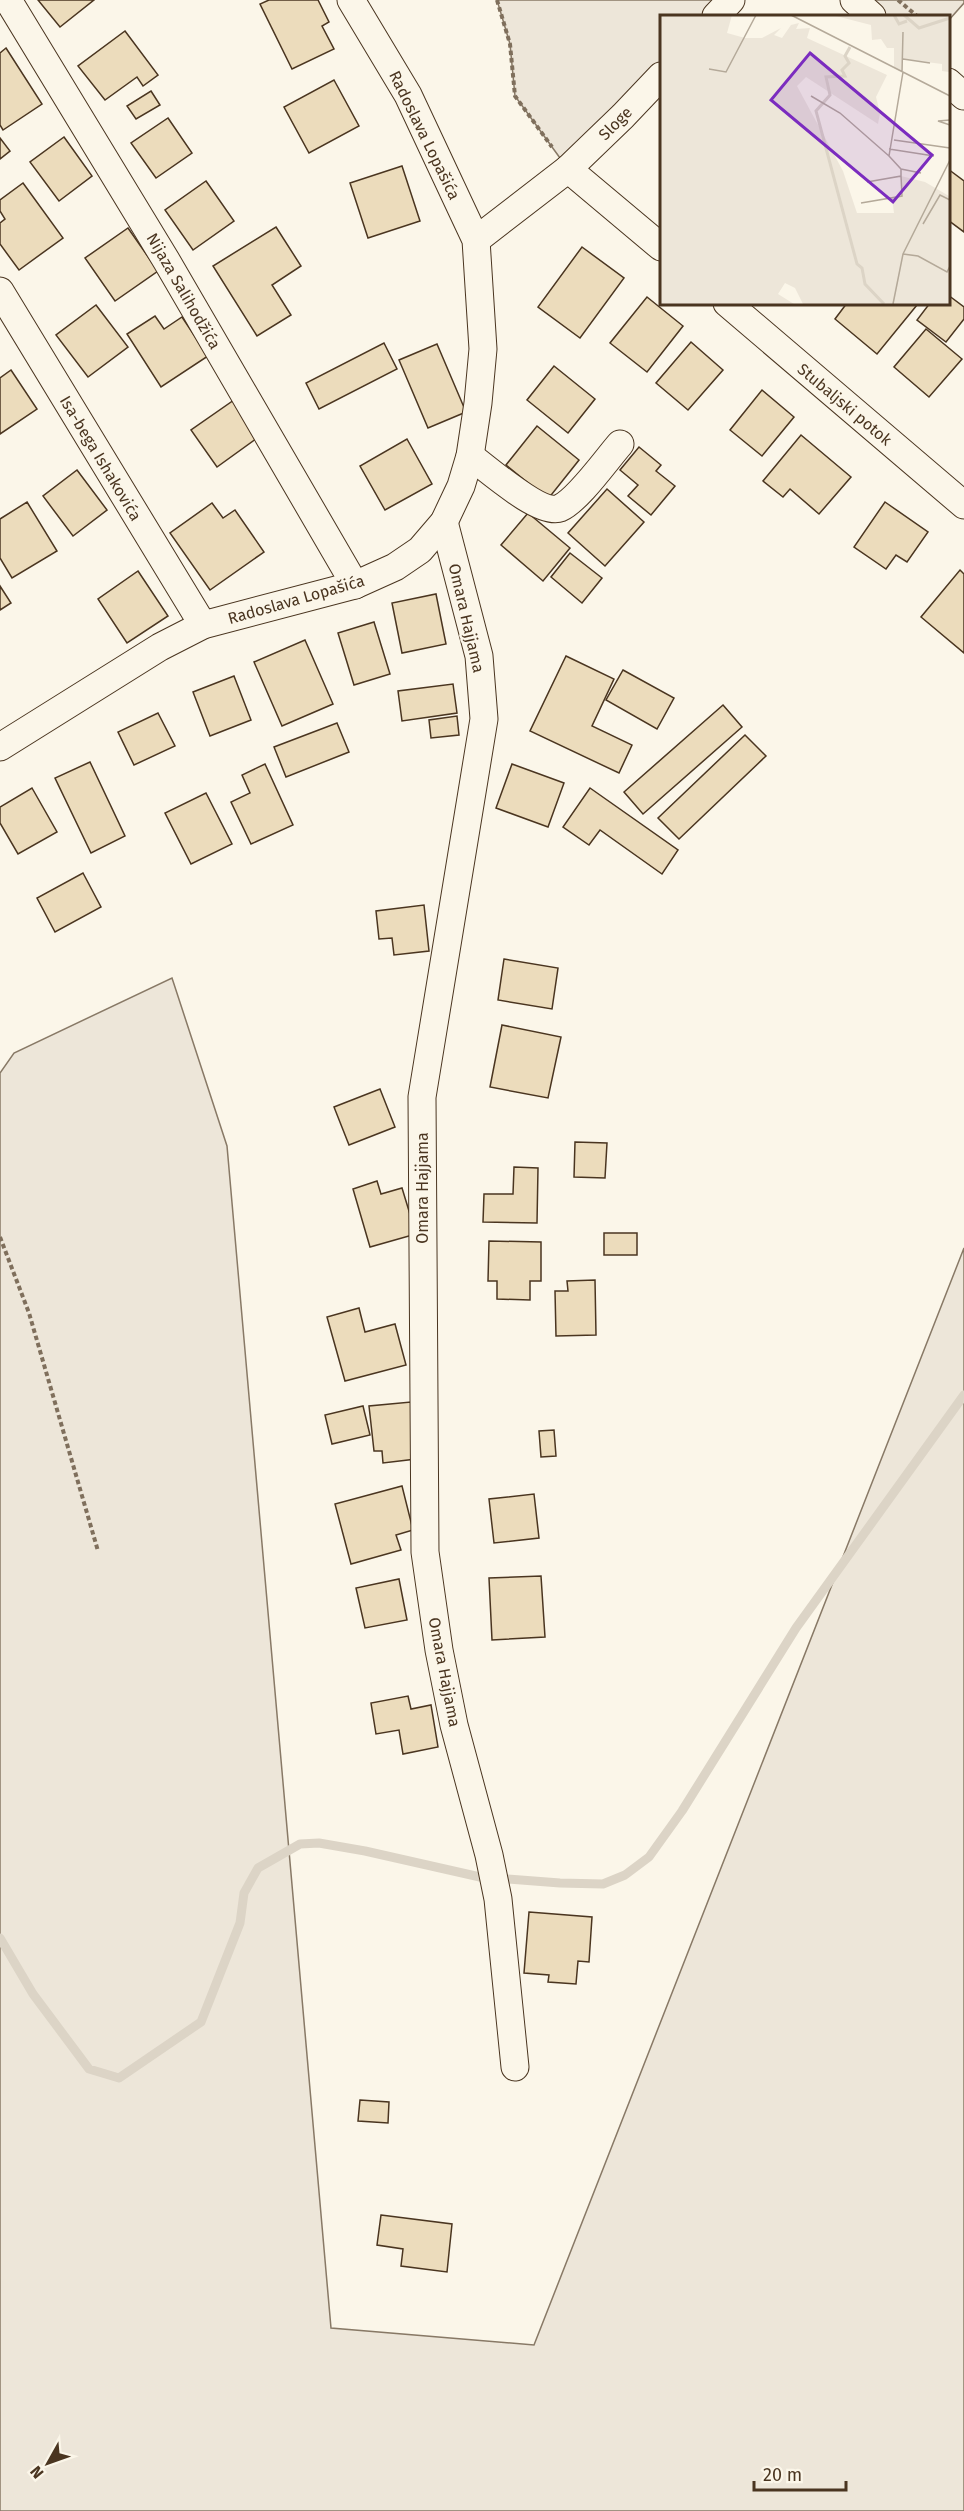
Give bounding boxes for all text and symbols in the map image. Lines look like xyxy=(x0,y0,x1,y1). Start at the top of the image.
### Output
inset map xyxy=(660,15,949,304)
street label: Radoslava Lopašića xyxy=(385,68,464,203)
street label: Sloge xyxy=(595,103,636,144)
street label: Nijaza Salihodžića xyxy=(143,230,224,353)
street label: Stubaljski potok xyxy=(794,359,896,450)
street label: Isa-bega Ishakovića xyxy=(56,392,145,524)
street label: Omara Hajjama xyxy=(445,562,488,675)
street label: Radoslava Lopašića xyxy=(226,571,367,628)
street label: Omara Hajjama xyxy=(413,1132,432,1244)
street label: Omara Hajjama xyxy=(425,1616,464,1729)
north arrow xyxy=(18,2433,78,2493)
scale bar xyxy=(754,2454,846,2492)
text: N xyxy=(26,2462,48,2482)
text: 20 m xyxy=(763,2464,802,2486)

